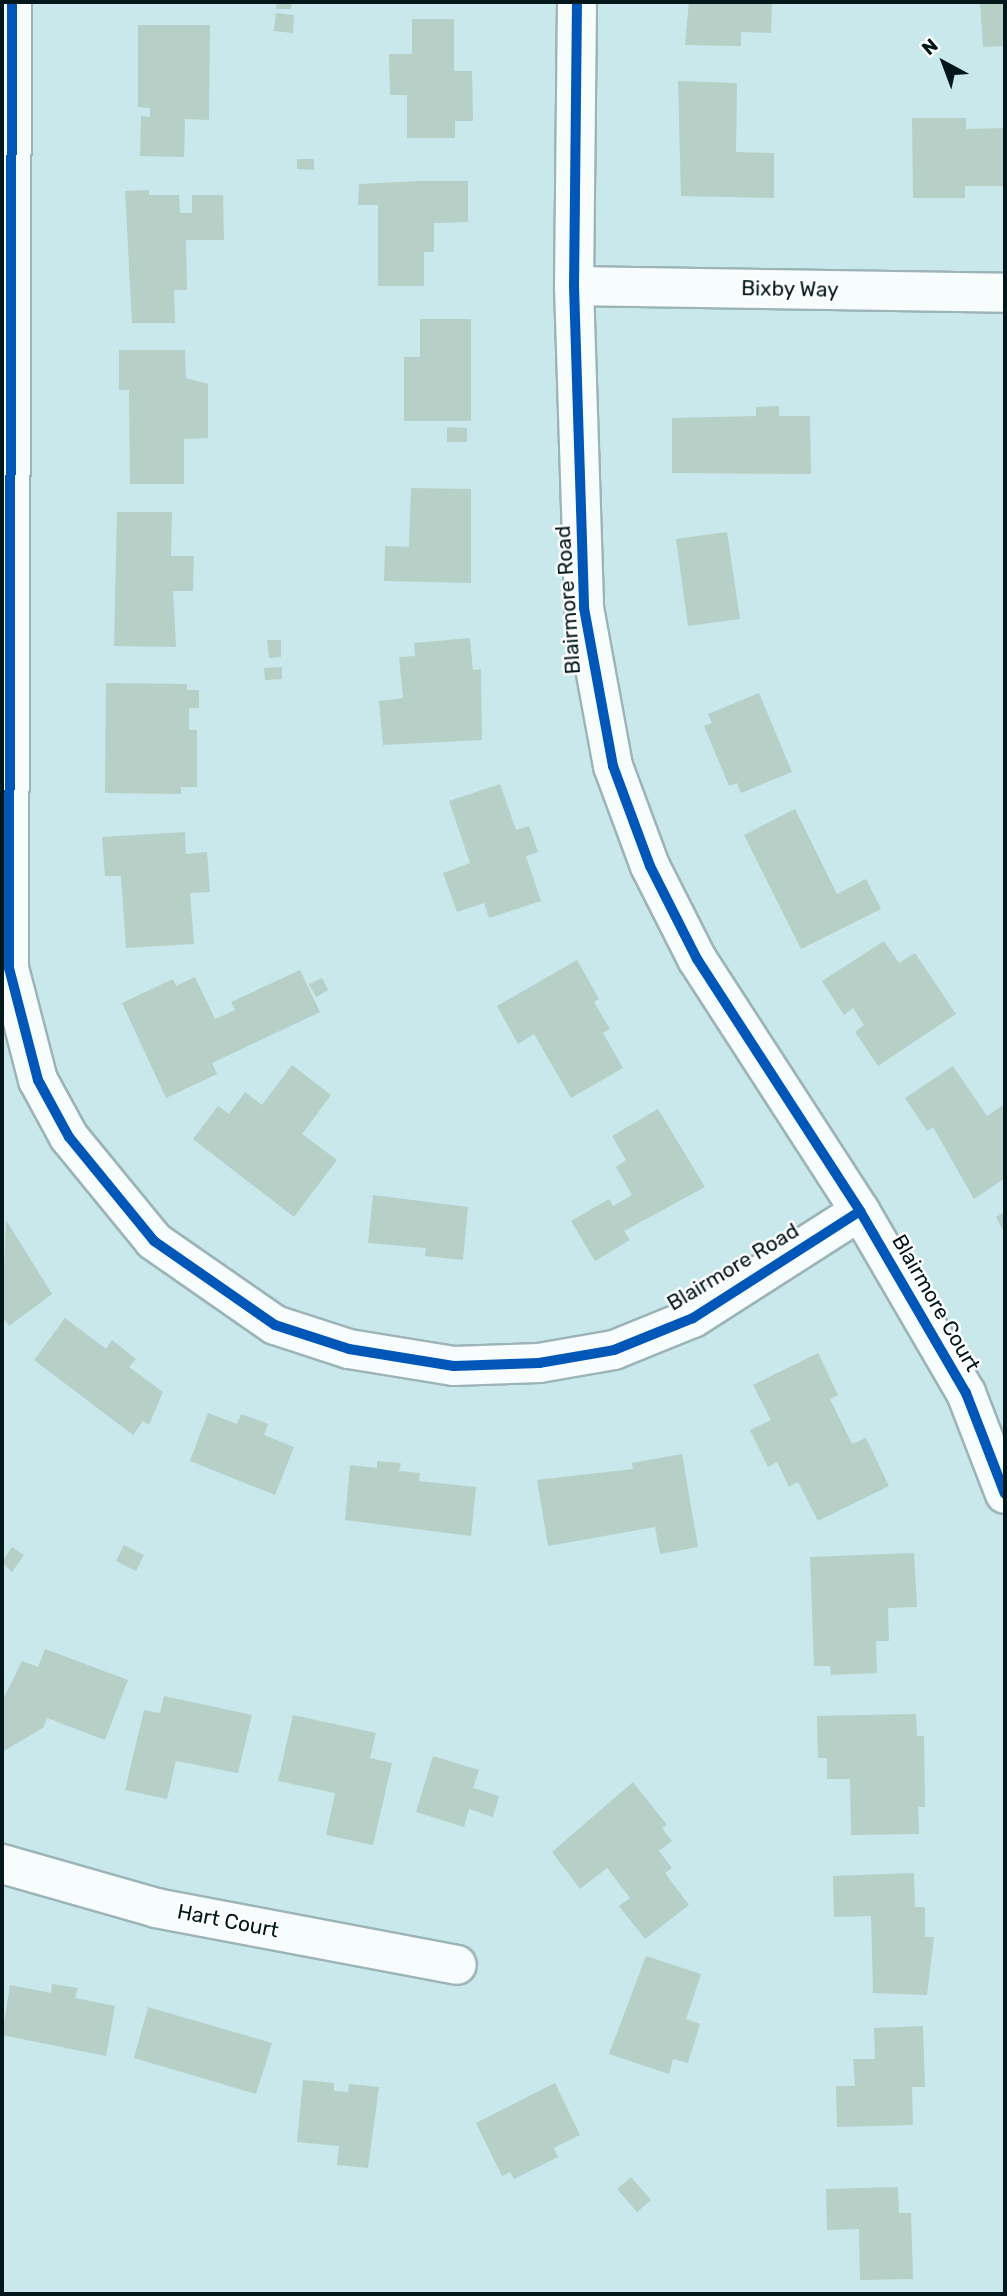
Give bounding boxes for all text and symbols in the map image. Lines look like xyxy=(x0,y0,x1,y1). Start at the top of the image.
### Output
north arrow xyxy=(909,28,979,98)
text: N xyxy=(917,34,943,60)
street label: Bixby Way xyxy=(741,276,839,302)
street label: Blairmore Road xyxy=(550,525,586,675)
street label: Blairmore Road xyxy=(663,1218,803,1316)
street label: Blairmore Court xyxy=(887,1230,985,1376)
street label: Hart Court xyxy=(175,1899,281,1943)

